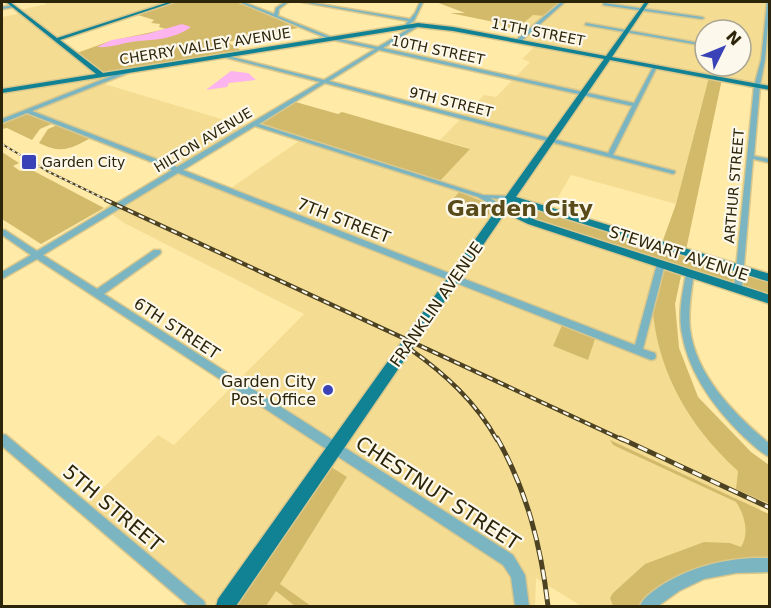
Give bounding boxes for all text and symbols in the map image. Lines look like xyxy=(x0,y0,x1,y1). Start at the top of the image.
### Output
street label: 11TH STREET xyxy=(490,15,586,49)
north arrow xyxy=(693,18,753,78)
street label: CHERRY VALLEY AVENUE xyxy=(118,25,292,67)
text: N xyxy=(722,27,745,49)
street label: 10TH STREET xyxy=(390,32,486,68)
street label: 9TH STREET xyxy=(407,84,495,120)
street label: HILTON AVENUE xyxy=(151,104,255,176)
street label: ARTHUR STREET xyxy=(721,127,747,244)
marker: Garden City xyxy=(20,153,38,171)
place label: Garden City xyxy=(42,154,125,170)
street label: 7TH STREET xyxy=(295,194,393,247)
district label: Garden City xyxy=(447,196,593,221)
street label: STEWART AVENUE xyxy=(607,222,751,285)
street label: FRANKLIN AVENUE xyxy=(386,238,487,371)
street label: 6TH STREET xyxy=(130,294,223,363)
place label: Garden City Post Office xyxy=(221,372,316,409)
marker: Garden City Post Office xyxy=(321,383,335,397)
street label: CHESTNUT STREET xyxy=(351,431,525,556)
street label: 5TH STREET xyxy=(58,459,168,557)

